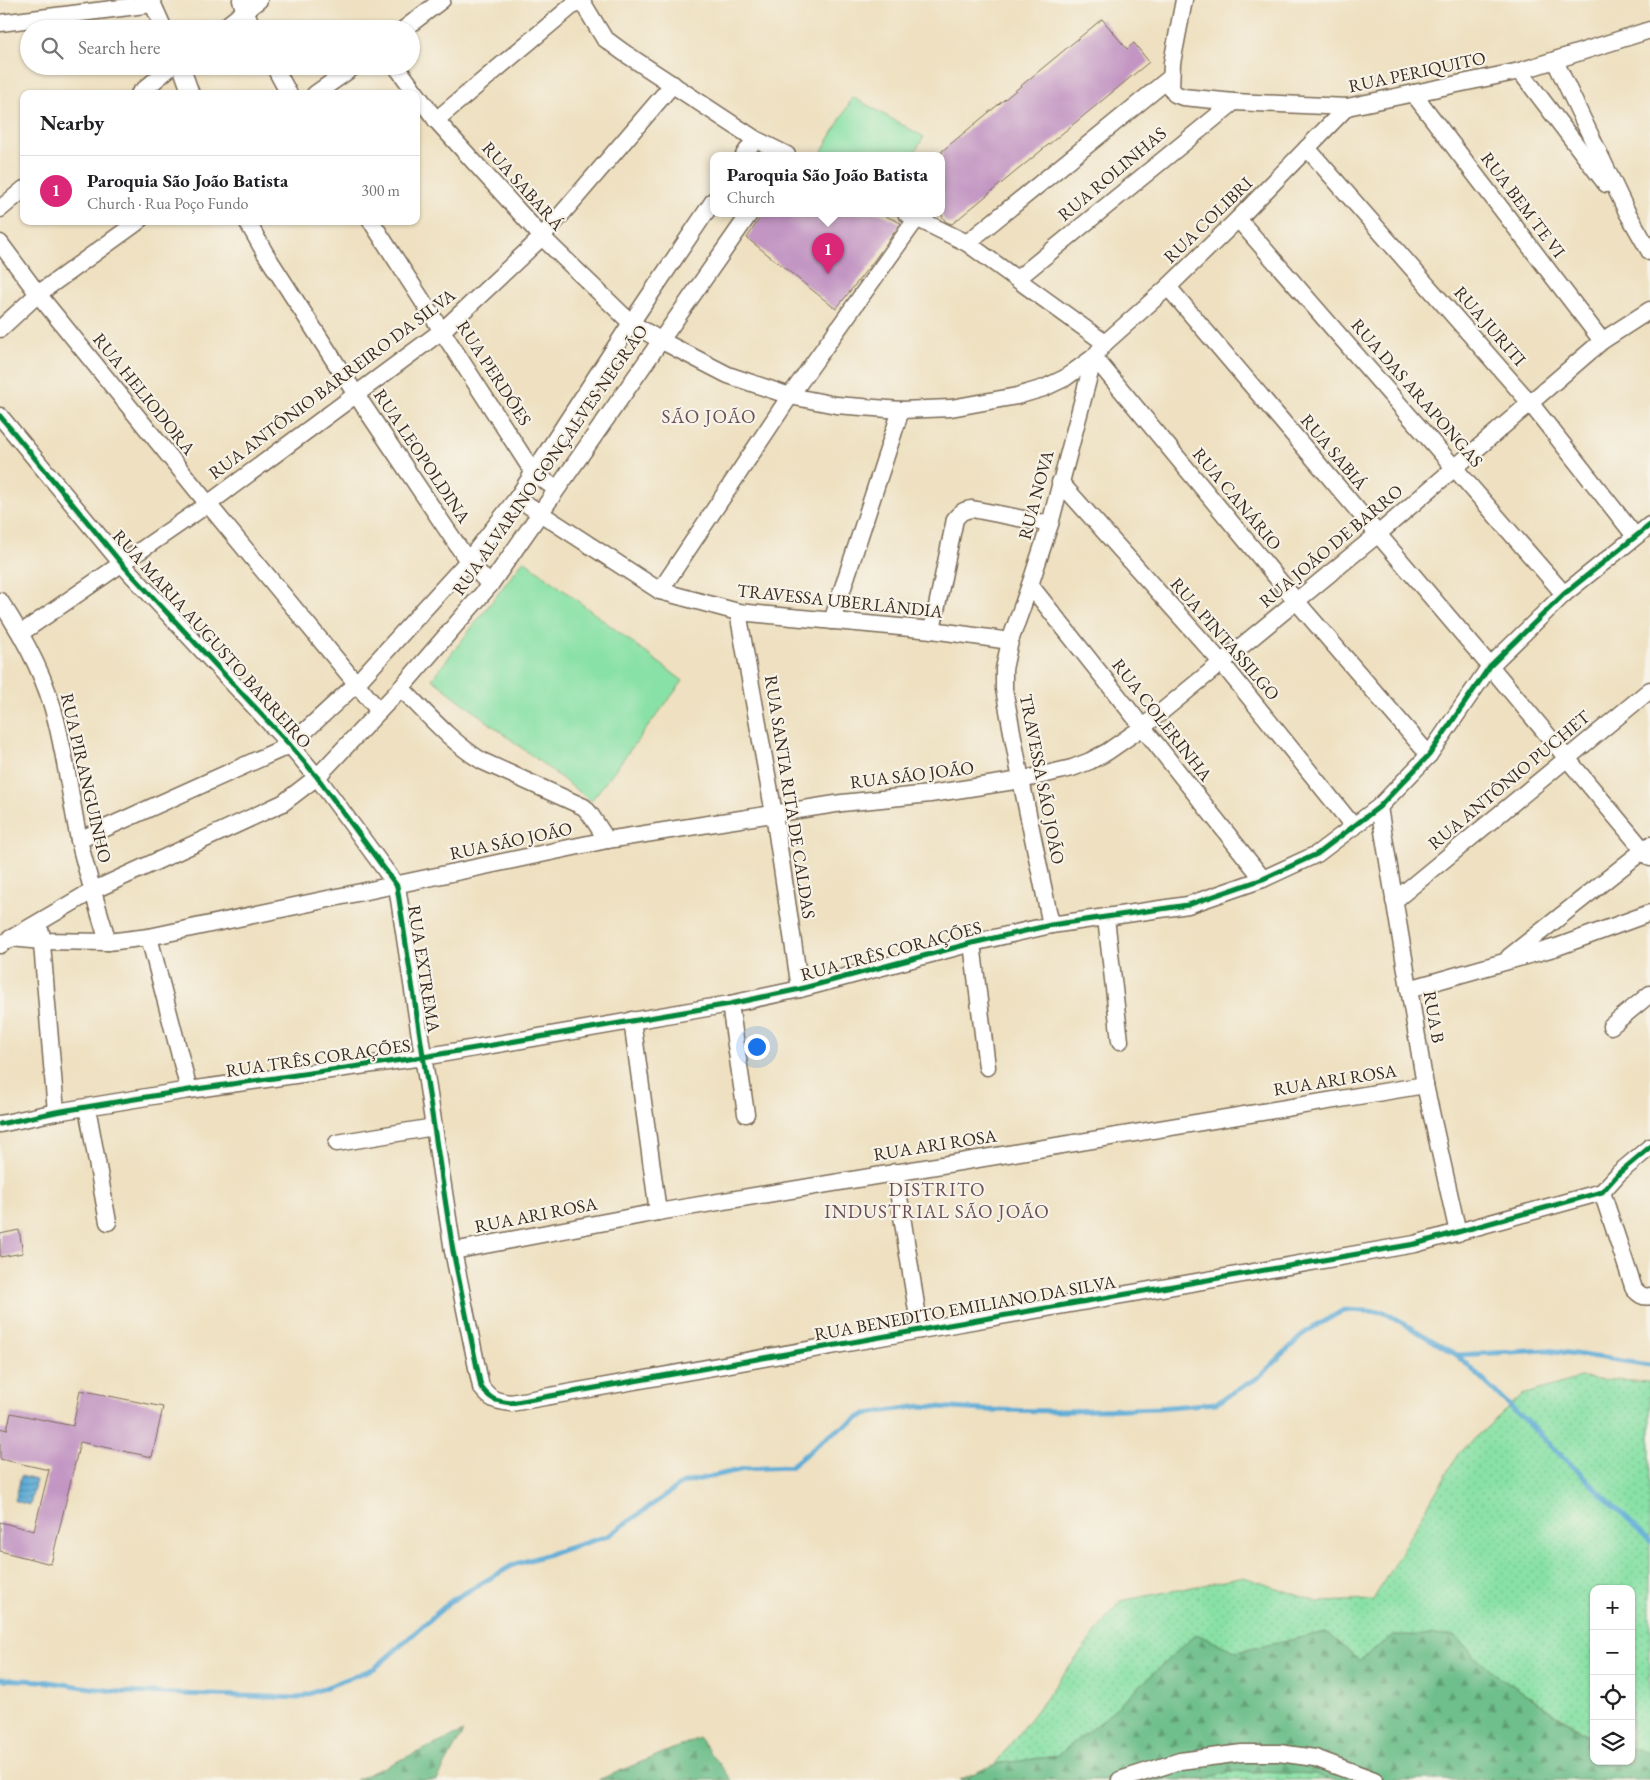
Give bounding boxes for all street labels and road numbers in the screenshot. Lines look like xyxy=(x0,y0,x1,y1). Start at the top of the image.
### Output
street label: RUA PERIQUITO xyxy=(1346,46,1488,97)
street label: RUA ROLINHAS xyxy=(1053,121,1171,226)
street label: RUA SABARÁ xyxy=(477,136,570,235)
street label: RUA BEM TE VI xyxy=(1476,147,1571,262)
street label: RUA COLIBRI xyxy=(1158,171,1257,268)
street label: RUA JURITI xyxy=(1449,281,1531,370)
street label: RUA ANTÔNIO BARREIRO DA SILVA xyxy=(204,283,460,484)
street label: RUA DAS ARAPONGAS xyxy=(1346,313,1488,472)
street label: RUA PERDÕES xyxy=(452,316,537,430)
street label: RUA ALVARINO GONÇALVES NEGRÃO xyxy=(447,320,652,600)
street label: RUA HELIODORA xyxy=(88,328,201,460)
street label: RUA LEOPOLDINA xyxy=(369,384,476,528)
street label: RUA SABIÁ xyxy=(1296,409,1373,495)
street label: RUA CANÁRIO xyxy=(1188,443,1287,555)
street label: RUA NOVA xyxy=(1013,447,1059,542)
street label: RUA JOÃO DE BARRO xyxy=(1254,479,1407,612)
street label: RUA MARIA AUGUSTO BARREIRO xyxy=(108,524,317,753)
street label: RUA PINTASSILGO xyxy=(1166,572,1285,705)
street label: TRAVESSA UBERLÂNDIA xyxy=(736,578,945,623)
street label: RUA COLERINHA xyxy=(1107,654,1218,786)
street label: RUA SANTA RITA DE CALDAS xyxy=(760,673,821,920)
street label: RUA PIRANGUINHO xyxy=(56,691,117,865)
street label: TRAVESSA SÃO JOÃO xyxy=(1015,692,1070,866)
street label: RUA ANTÔNIO PUCHET xyxy=(1423,704,1595,854)
street label: RUA SÃO JOÃO xyxy=(849,755,975,794)
street label: RUA SÃO JOÃO xyxy=(447,816,574,865)
street label: RUA EXTREMA xyxy=(403,904,446,1035)
street label: RUA TRÊS CORAÇÕES xyxy=(798,915,984,986)
street label: RUA B xyxy=(1419,989,1450,1045)
street label: RUA TRÊS CORAÇÕES xyxy=(224,1033,412,1082)
street label: RUA ARI ROSA xyxy=(1272,1058,1399,1101)
street label: RUA ARI ROSA xyxy=(872,1123,999,1166)
street label: RUA ARI ROSA xyxy=(473,1191,600,1238)
street label: RUA BENEDITO EMILIANO DA SILVA xyxy=(812,1270,1118,1345)

